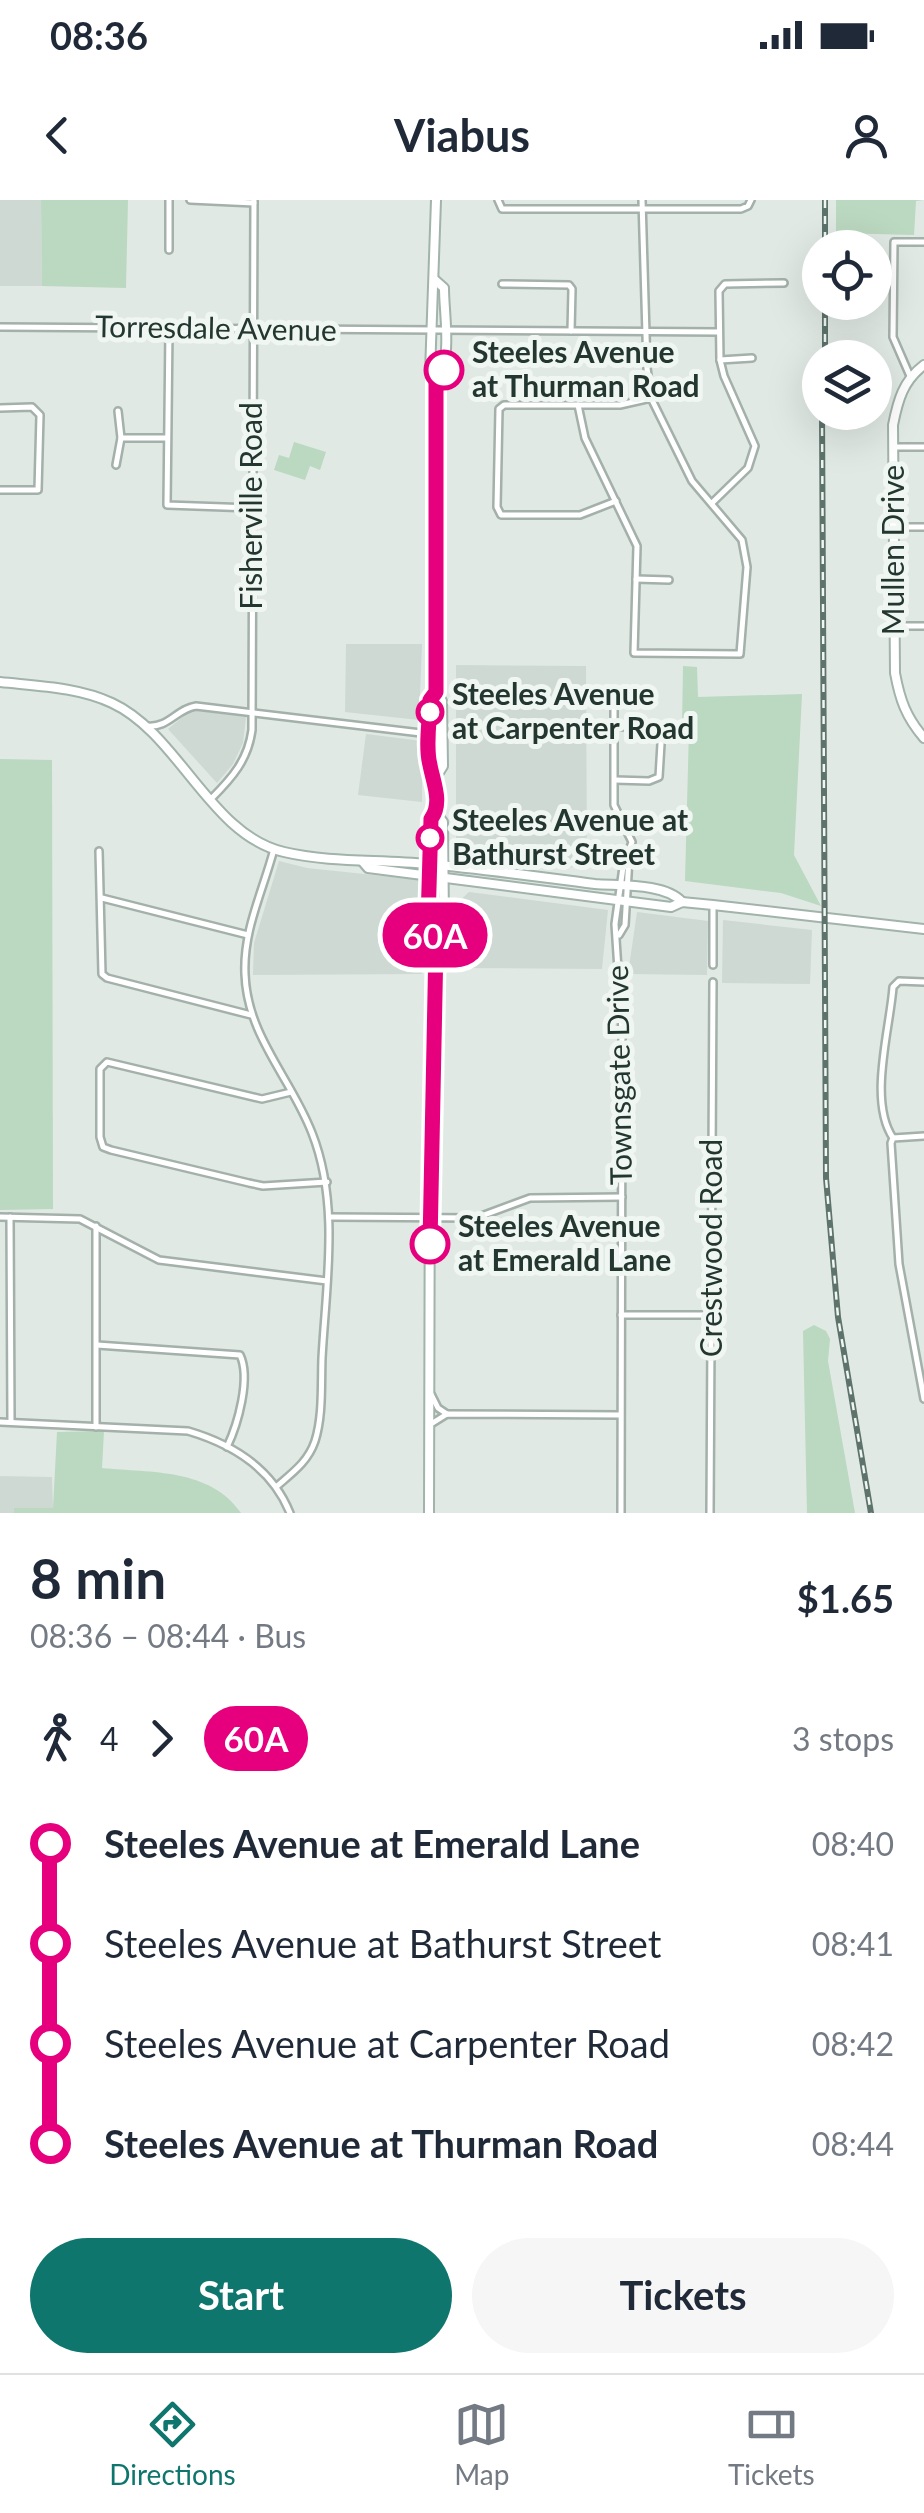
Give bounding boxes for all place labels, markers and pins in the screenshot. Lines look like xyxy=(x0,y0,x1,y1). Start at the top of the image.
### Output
place label: Steeles Avenue at Thurman Road xyxy=(472,333,700,403)
marker: Steeles Avenue at Thurman Road xyxy=(425,351,463,389)
place label: Steeles Avenue at Carpenter Road xyxy=(452,675,694,745)
marker: Steeles Avenue at Carpenter Road xyxy=(417,699,443,725)
place label: Steeles Avenue at Bathurst Street xyxy=(452,801,688,871)
marker: Steeles Avenue at Bathurst Street xyxy=(417,825,443,851)
place label: Steeles Avenue at Emerald Lane xyxy=(458,1207,671,1277)
marker: Steeles Avenue at Emerald Lane xyxy=(411,1225,449,1263)

